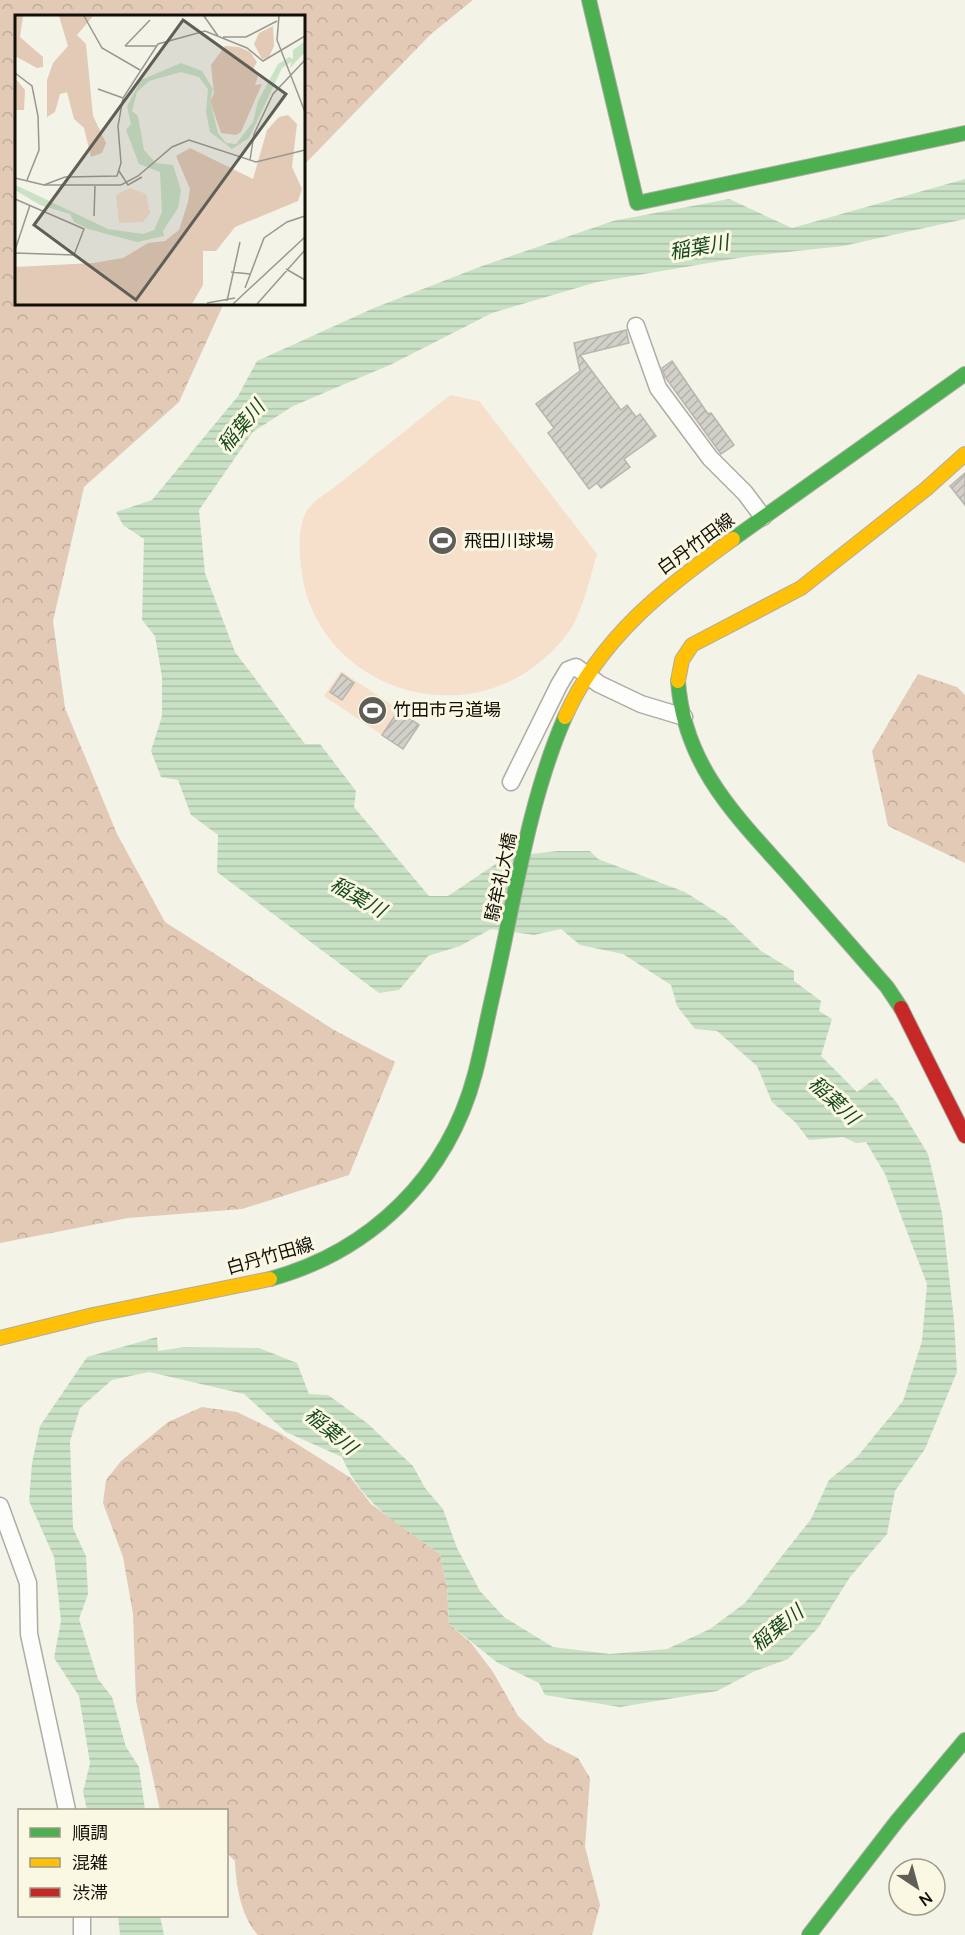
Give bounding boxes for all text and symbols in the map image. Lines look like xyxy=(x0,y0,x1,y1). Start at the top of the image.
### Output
inset map xyxy=(15,15,304,304)
water label: 稲葉川 xyxy=(667,228,733,265)
water label: 稲葉川 xyxy=(211,392,272,457)
street label: 白丹竹田線 xyxy=(652,507,739,579)
sports icon: 飛田川球場 xyxy=(427,525,459,557)
place label: 飛田川球場 xyxy=(464,528,554,552)
sports icon: 竹田市弓道場 xyxy=(356,694,388,726)
place label: 竹田市弓道場 xyxy=(393,697,501,721)
street label: 騎牟礼大橋 xyxy=(479,830,521,923)
water label: 稲葉川 xyxy=(326,870,393,924)
water label: 稲葉川 xyxy=(803,1069,867,1131)
street label: 白丹竹田線 xyxy=(223,1231,316,1279)
water label: 稲葉川 xyxy=(300,1401,365,1462)
water label: 稲葉川 xyxy=(745,1597,810,1657)
legend xyxy=(18,1809,228,1917)
text: 順調 xyxy=(72,1820,108,1844)
text: 混雑 xyxy=(72,1850,108,1874)
north arrow xyxy=(887,1857,947,1917)
text: 渋滞 xyxy=(72,1880,108,1904)
text: N xyxy=(915,1887,937,1911)

